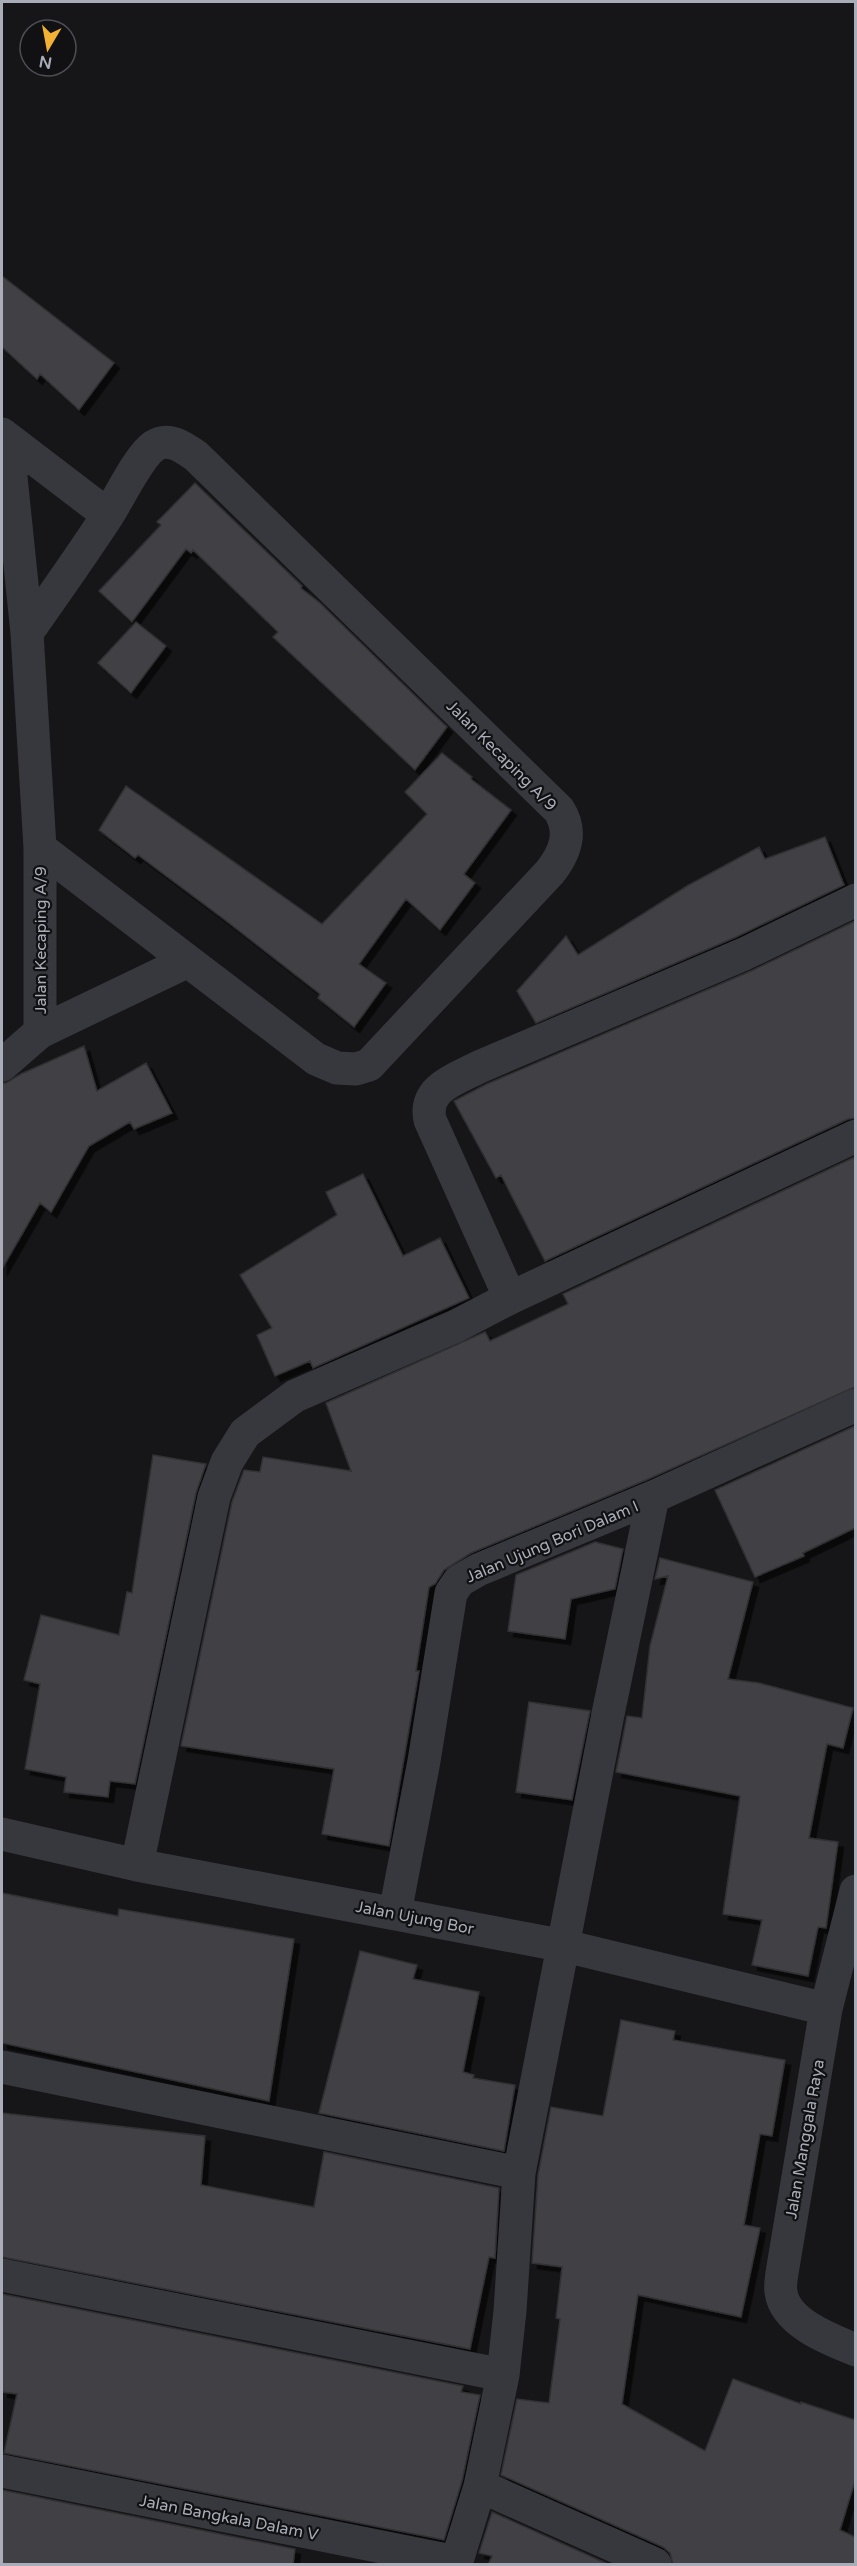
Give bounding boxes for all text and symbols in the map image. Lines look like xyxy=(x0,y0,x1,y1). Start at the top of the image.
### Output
north arrow xyxy=(18,18,78,78)
text: N xyxy=(38,51,54,73)
street label: Jalan Kecaping A/9 xyxy=(442,696,561,815)
street label: Jalan Kecaping A/9 xyxy=(31,866,51,1014)
street label: Jalan Ujung Bori Dalam I xyxy=(463,1497,642,1587)
street label: Jalan Ujung Bor xyxy=(354,1897,476,1939)
street label: Jalan Manggala Raya xyxy=(781,2058,829,2220)
street label: Jalan Bangkala Dalam V xyxy=(138,2491,320,2545)

